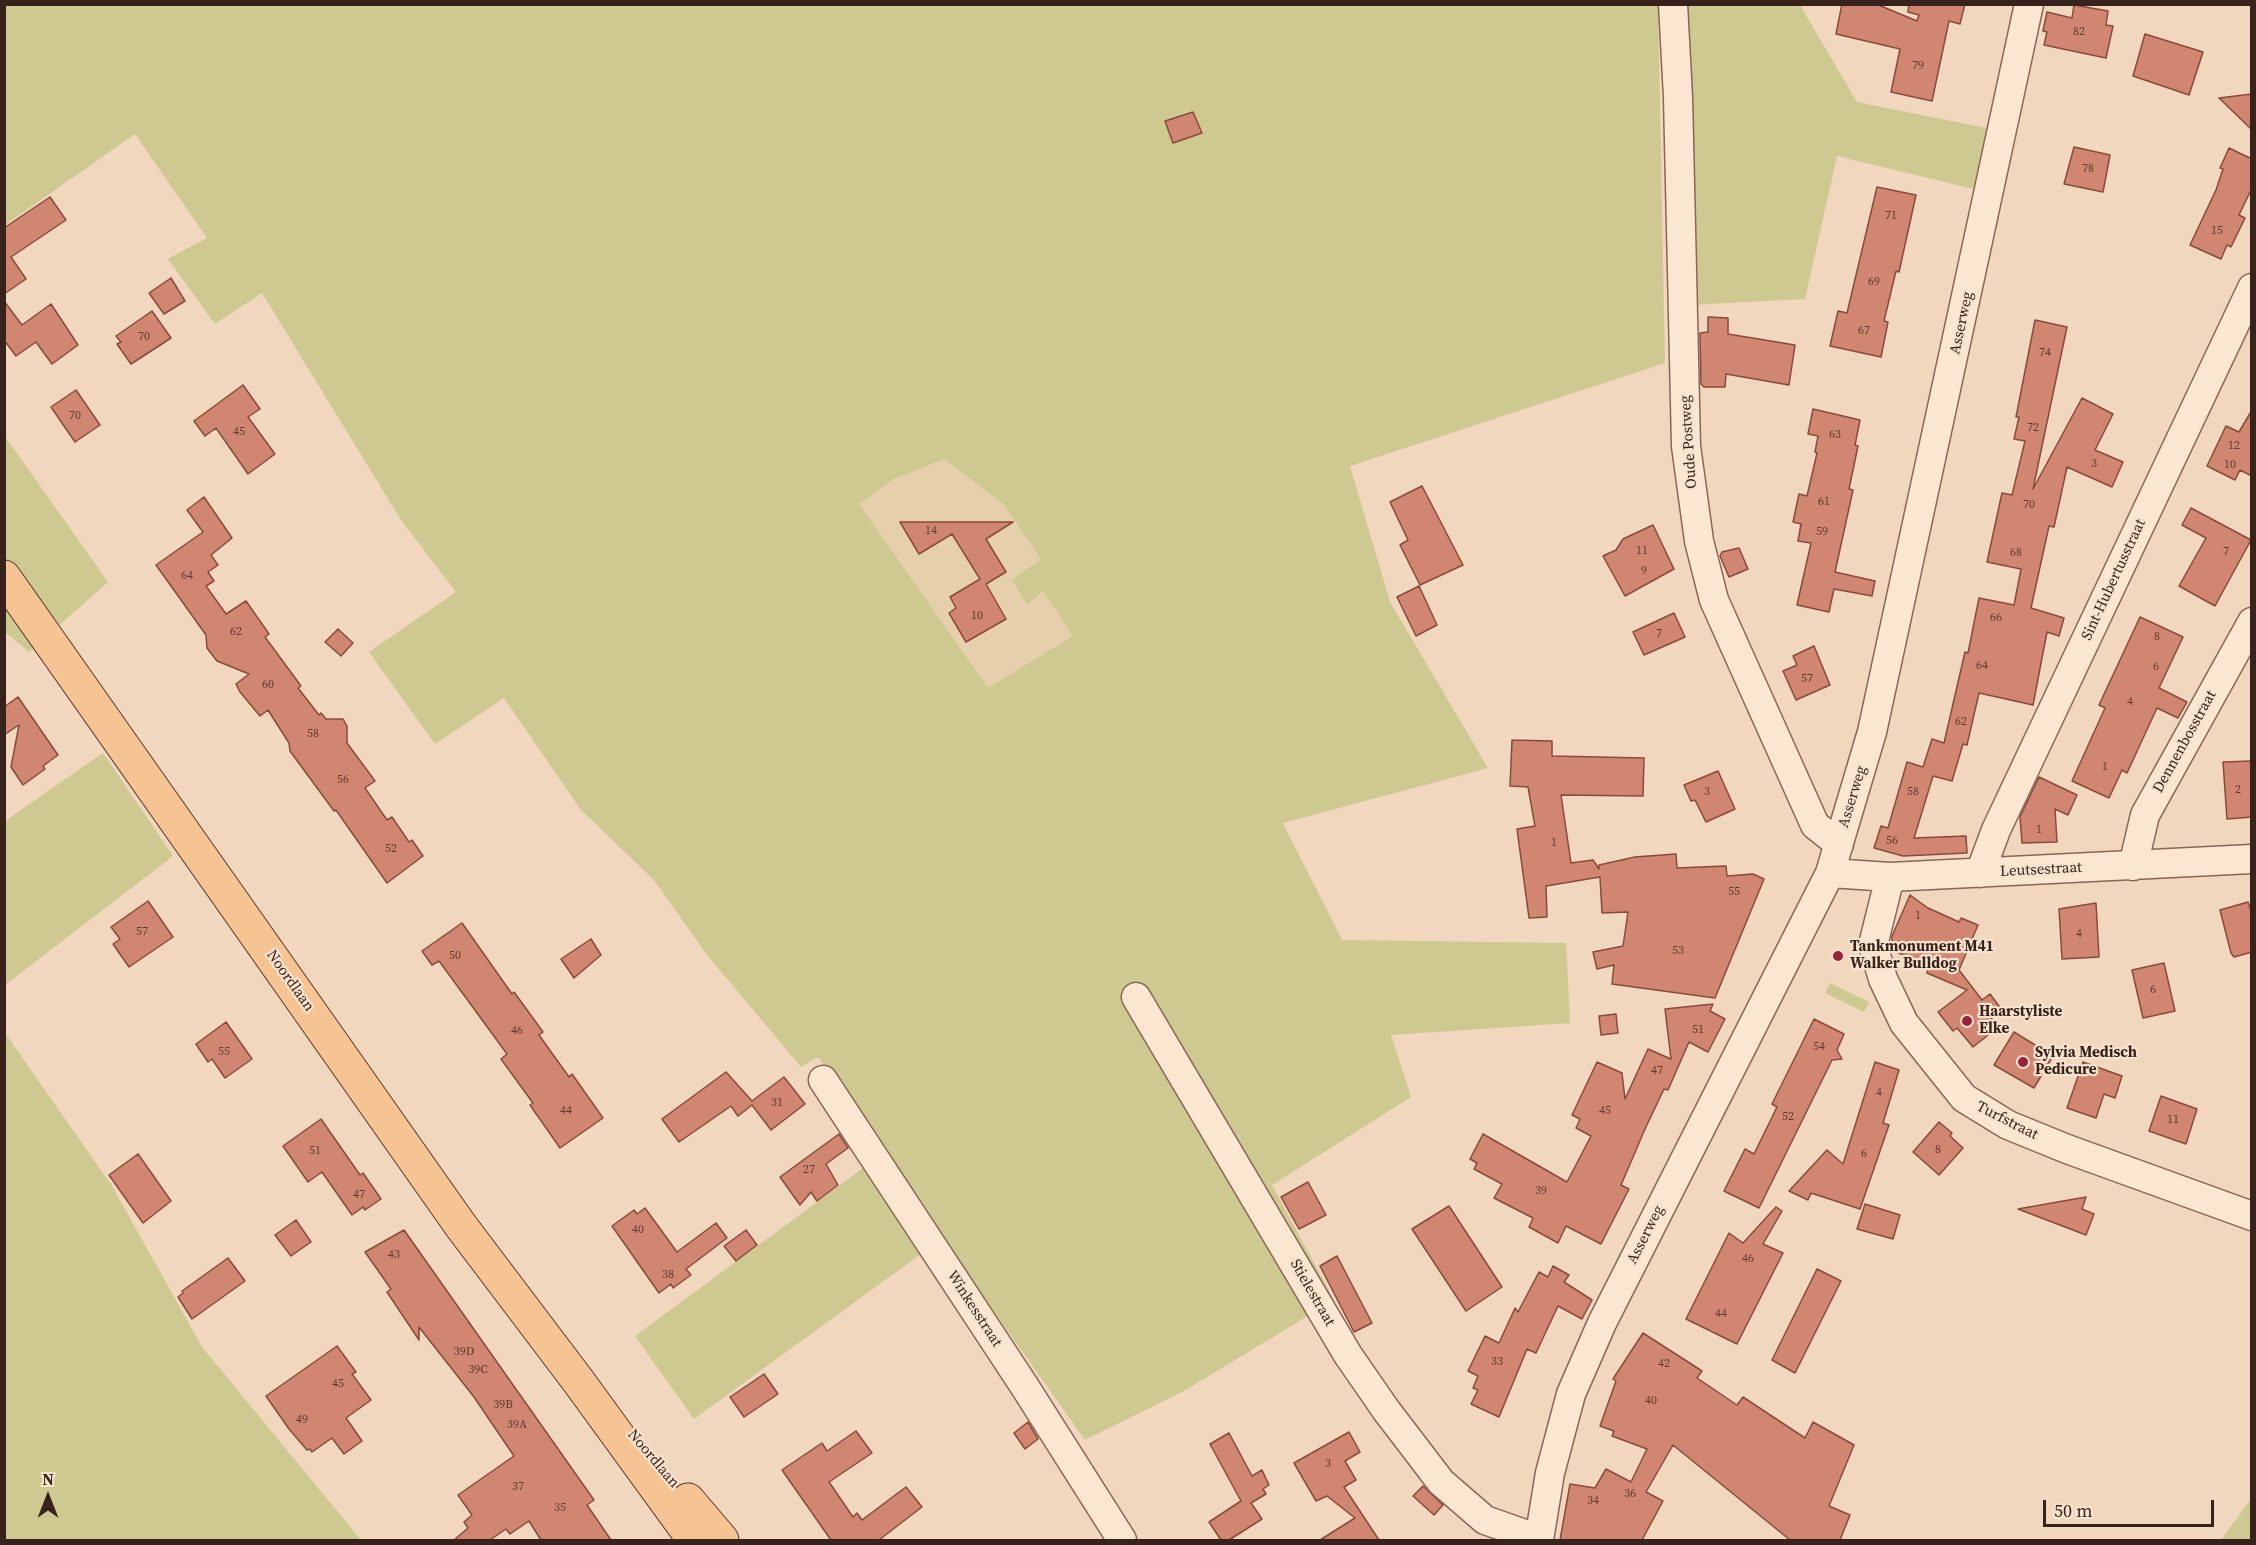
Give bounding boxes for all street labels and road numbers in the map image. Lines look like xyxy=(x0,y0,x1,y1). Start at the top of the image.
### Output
street label: Asserweg xyxy=(1947,290,1977,356)
street label: Oude Postweg xyxy=(1677,395,1701,489)
street label: Sint-Hubertusstraat xyxy=(2078,516,2150,644)
street label: Dennenbosstraat xyxy=(2149,688,2221,796)
street label: Asserweg xyxy=(1835,764,1871,830)
street label: Leutsestraat xyxy=(2000,859,2082,881)
street label: Noordlaan xyxy=(262,947,318,1015)
street label: Turfstraat xyxy=(1973,1098,2041,1144)
street label: Asserweg xyxy=(1624,1203,1668,1267)
street label: Stielestraat xyxy=(1286,1256,1338,1330)
street label: Winkesstraat xyxy=(943,1267,1005,1351)
street label: Noordlaan xyxy=(623,1426,683,1492)

